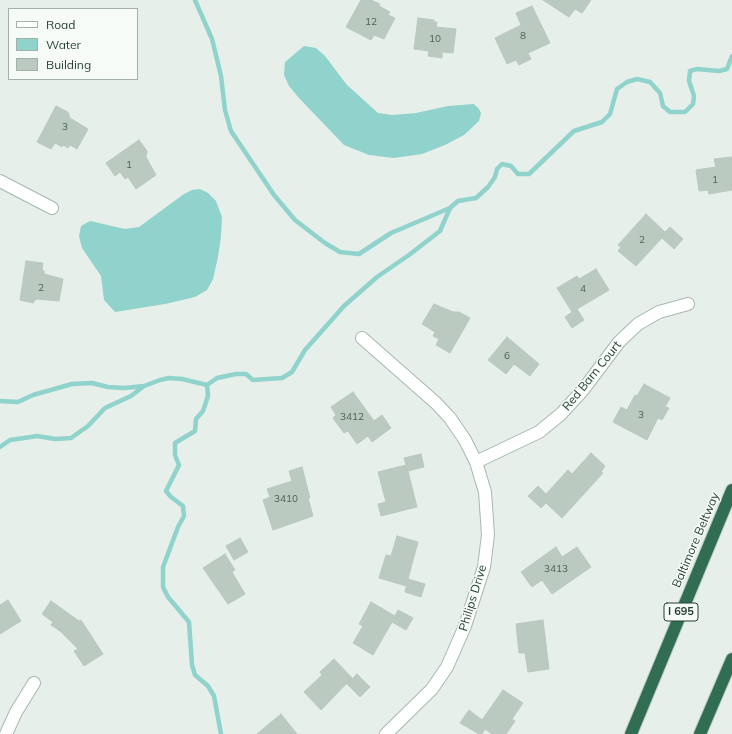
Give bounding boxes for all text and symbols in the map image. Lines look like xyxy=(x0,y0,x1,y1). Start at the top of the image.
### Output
legend xyxy=(8,8,138,80)
house number: 12 xyxy=(365,16,377,28)
text: Road xyxy=(46,17,75,32)
house number: 8 xyxy=(520,30,526,42)
house number: 10 xyxy=(429,33,441,45)
text: Water xyxy=(46,37,81,52)
text: Building xyxy=(46,57,91,72)
house number: 3 xyxy=(62,121,68,133)
house number: 1 xyxy=(126,159,132,171)
house number: 1 xyxy=(712,174,718,186)
house number: 2 xyxy=(639,234,645,246)
house number: 2 xyxy=(38,282,44,294)
house number: 4 xyxy=(580,283,586,295)
street label: Red Barn Court xyxy=(560,338,624,414)
house number: 6 xyxy=(504,350,510,362)
house number: 3 xyxy=(638,409,644,421)
house number: 3412 xyxy=(340,411,364,423)
street label: Baltimore Beltway xyxy=(669,490,723,590)
house number: 3410 xyxy=(274,493,298,505)
street label: Philips Drive xyxy=(456,563,490,633)
house number: 3413 xyxy=(544,563,568,575)
road number: I 695 xyxy=(664,603,698,621)

